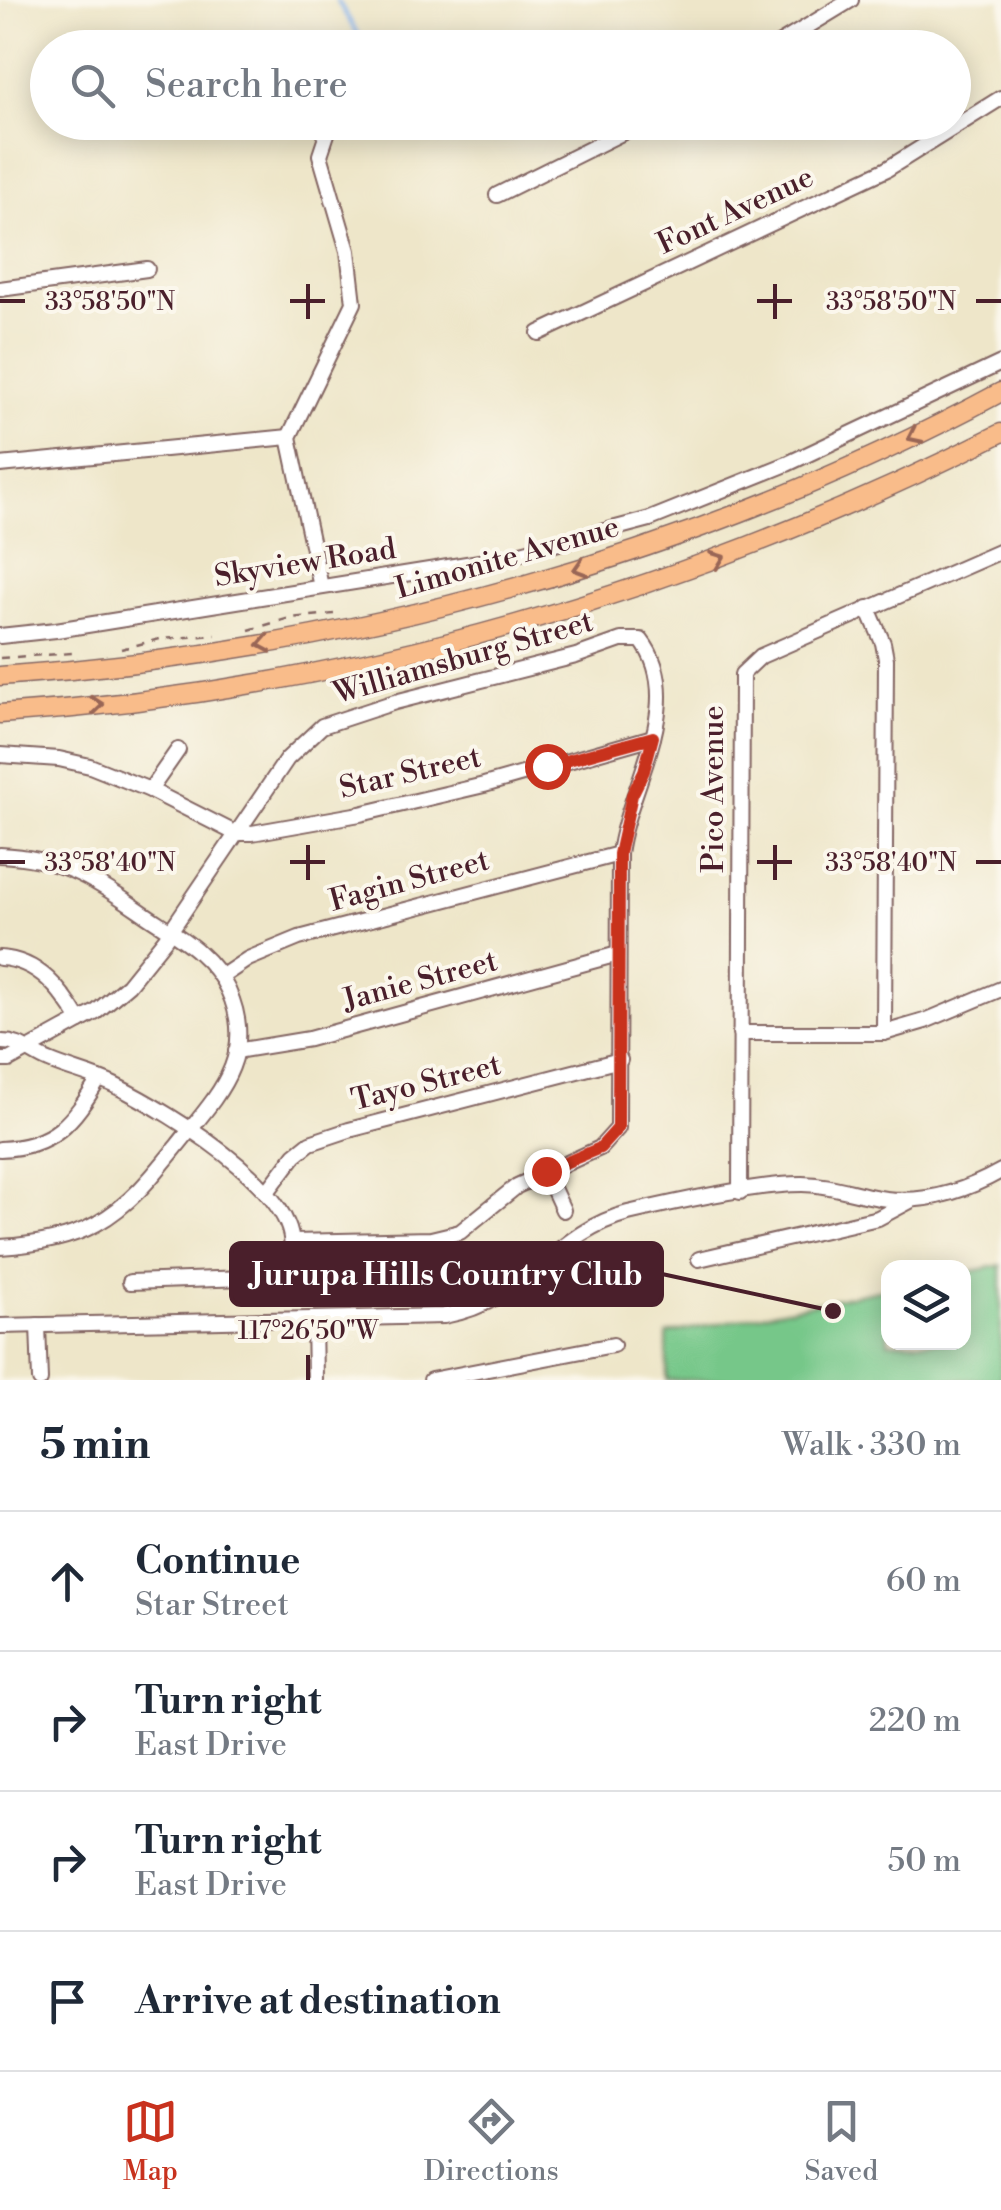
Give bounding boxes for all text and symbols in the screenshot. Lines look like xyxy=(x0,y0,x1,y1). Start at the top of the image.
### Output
search box xyxy=(30,30,971,140)
icon: search xyxy=(65,58,120,113)
text: Search here xyxy=(145,62,348,109)
street label: Font Avenue xyxy=(651,158,820,264)
text: 33°58'50"N xyxy=(45,287,175,318)
text: 33°58'50"N xyxy=(826,287,956,318)
one-way arrow xyxy=(906,424,924,444)
street label: Limonite Avenue xyxy=(391,508,624,608)
street label: Skyview Road xyxy=(212,530,399,596)
one-way arrow xyxy=(709,550,726,571)
one-way arrow xyxy=(572,556,589,577)
street label: Williamsburg Street xyxy=(328,603,598,713)
one-way arrow xyxy=(256,633,272,654)
one-way arrow xyxy=(90,695,106,717)
street label: Pico Avenue xyxy=(695,705,733,873)
street label: Star Street xyxy=(336,738,485,808)
route start xyxy=(525,744,571,790)
street label: Fagin Street xyxy=(325,841,494,921)
text: 33°58'40"N xyxy=(44,848,176,879)
text: 33°58'40"N xyxy=(825,848,957,879)
street label: Janie Street xyxy=(338,942,502,1020)
street label: Tayo Street xyxy=(348,1046,505,1120)
route end xyxy=(524,1149,570,1195)
callout: Jurupa Hills Country Club xyxy=(231,1243,662,1305)
text: Jurupa Hills Country Club xyxy=(247,1255,643,1295)
map controls xyxy=(881,1260,971,1350)
button: layers xyxy=(881,1260,971,1350)
text: 117°26'50"W xyxy=(238,1316,380,1347)
text: 5 min xyxy=(40,1419,150,1472)
text: Walk · 330 m xyxy=(782,1425,961,1465)
text: Continue xyxy=(135,1538,300,1585)
icon: ahead xyxy=(40,1554,95,1609)
text: 60 m xyxy=(886,1561,961,1601)
text: Star Street xyxy=(135,1585,289,1625)
text: Turn right xyxy=(135,1678,321,1725)
icon: right xyxy=(40,1694,95,1749)
text: 220 m xyxy=(869,1701,961,1741)
text: East Drive xyxy=(135,1725,287,1765)
text: Turn right xyxy=(135,1818,321,1865)
icon: right xyxy=(40,1834,95,1889)
text: 50 m xyxy=(888,1841,961,1881)
text: East Drive xyxy=(135,1865,287,1905)
icon: arrive xyxy=(40,1974,95,2029)
text: Arrive at destination xyxy=(135,1978,501,2025)
tab: Map xyxy=(123,2094,178,2189)
tab: Directions xyxy=(424,2094,559,2189)
tab: Saved xyxy=(805,2094,878,2189)

